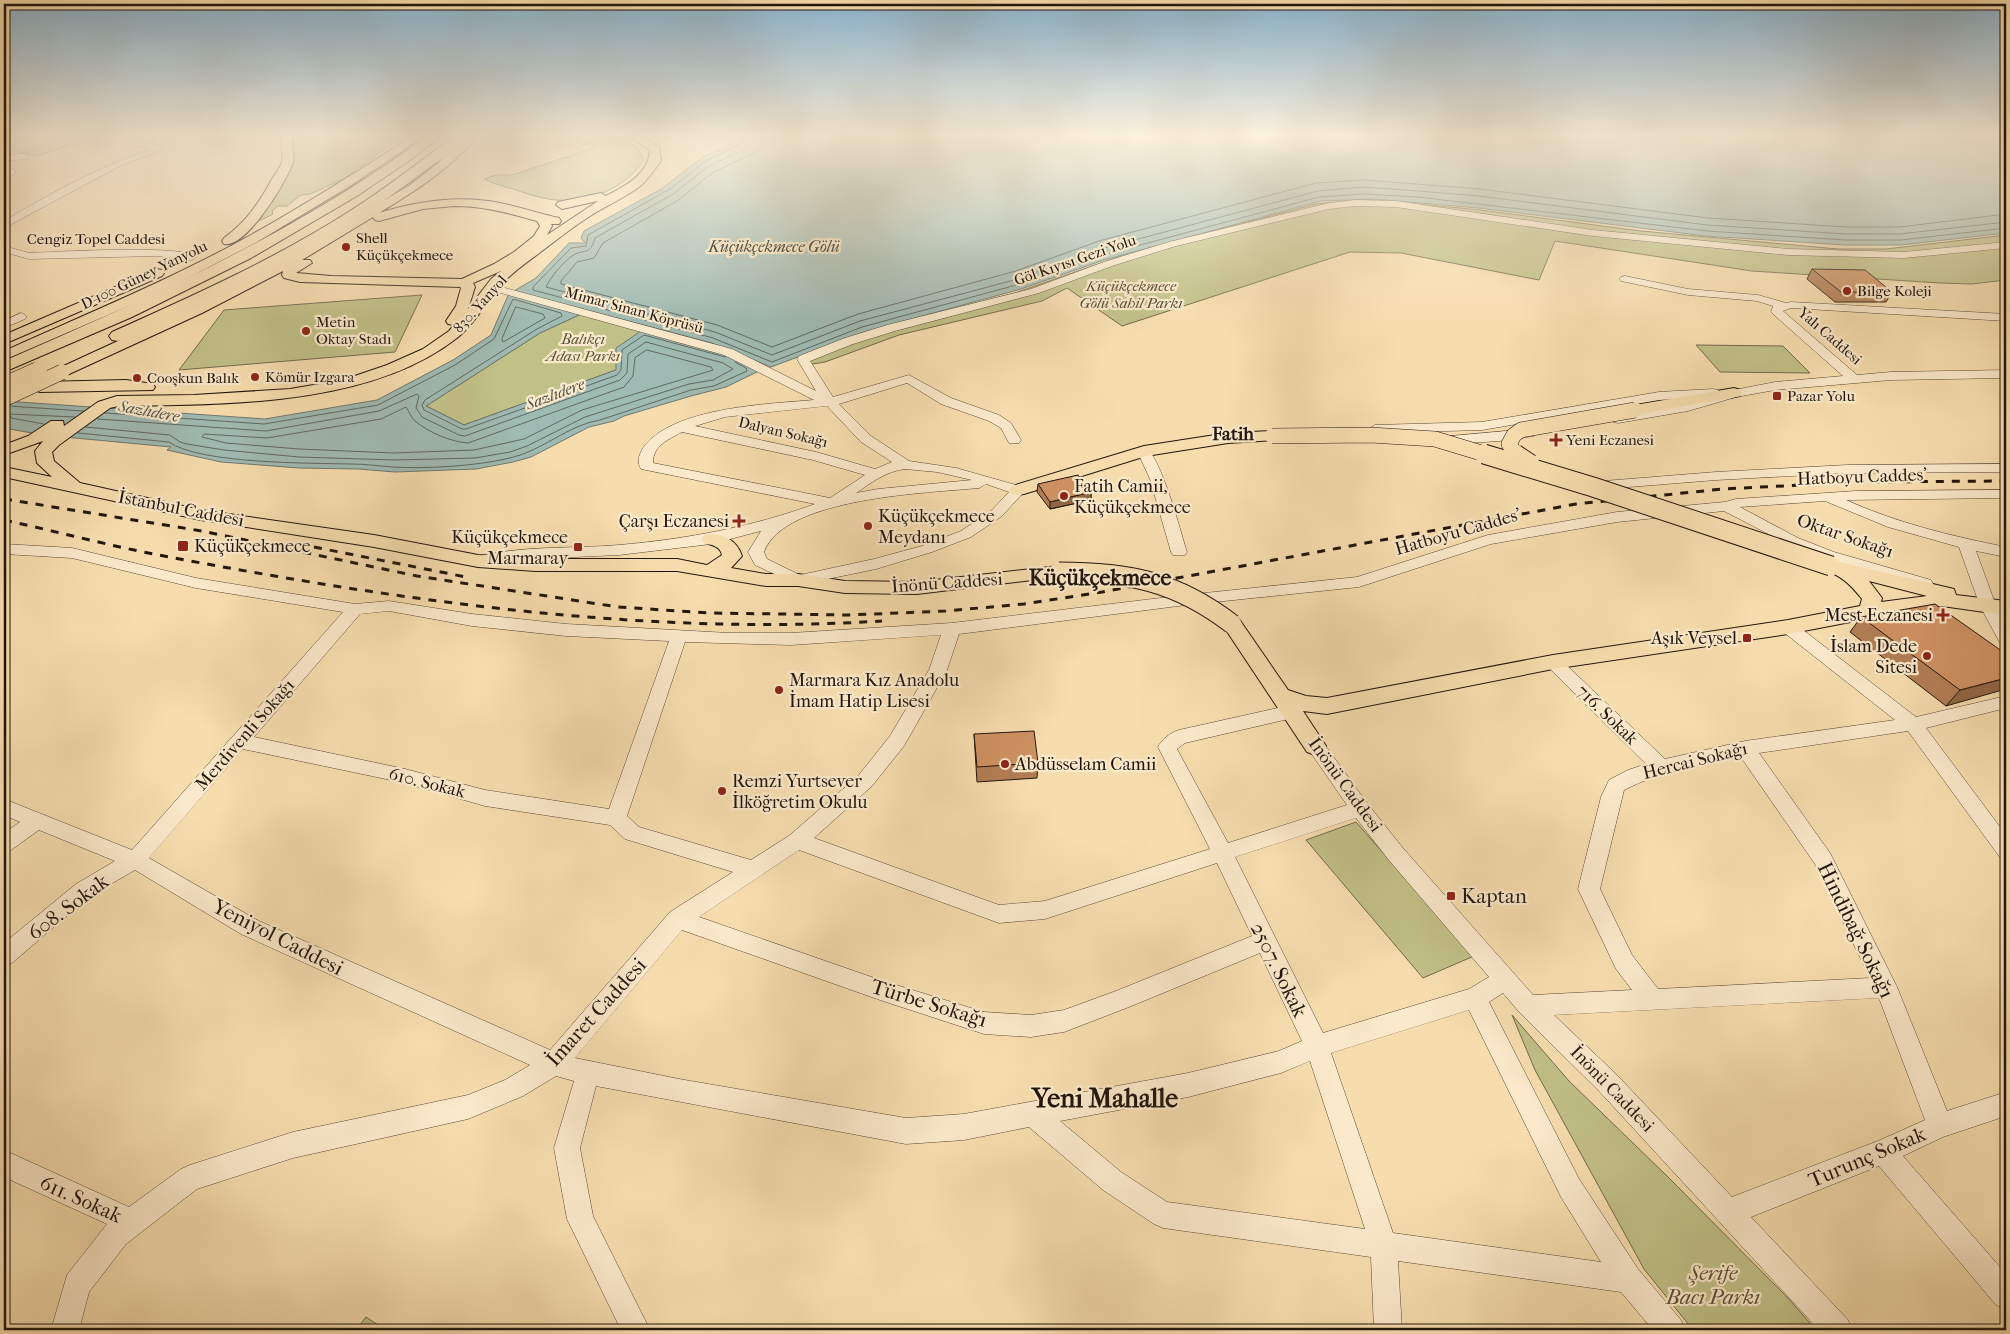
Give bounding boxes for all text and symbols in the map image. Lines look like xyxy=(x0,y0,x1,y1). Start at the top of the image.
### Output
place label: Shell Küçükçekmece xyxy=(356,229,454,264)
street label: Cengiz Topel Caddesi xyxy=(27,230,166,248)
street label: Göl Kıyısı Gezi Yolu xyxy=(1012,231,1139,289)
street label: D-100 Güney Yanyolu xyxy=(78,236,211,313)
water label: Küçükçekmece Gölü xyxy=(707,237,840,256)
marker: Shell Küçükçekmece xyxy=(340,241,352,253)
street label: 830. Yanyol xyxy=(449,271,511,337)
park label: Küçükçekmece Gölü Sahil Parkı xyxy=(1079,277,1183,312)
place label: Bilge Koleji xyxy=(1857,282,1932,300)
street label: Mimar Sinan Köprüsü xyxy=(563,283,705,337)
marker: Bilge Koleji xyxy=(1841,285,1853,297)
street label: Yalı Caddesi xyxy=(1794,303,1866,369)
place label: Metin Oktay Stadı xyxy=(316,313,392,348)
marker: Metin Oktay Stadı xyxy=(300,325,312,337)
park label: Balıkçı Adası Parkı xyxy=(544,330,620,365)
place label: Kömür Izgara xyxy=(265,368,355,386)
place label: Cooşkun Balık xyxy=(147,369,239,387)
marker: Kömür Izgara xyxy=(249,371,261,383)
marker: Cooşkun Balık xyxy=(131,372,143,384)
water label: Sazlıdere xyxy=(522,374,588,414)
place label: Pazar Yolu xyxy=(1787,387,1855,405)
marker: Pazar Yolu xyxy=(1771,390,1783,402)
water label: Sazlıdere xyxy=(116,396,182,426)
street label: Dalyan Sokağı xyxy=(737,413,830,451)
district label: Fatih xyxy=(1211,423,1254,445)
place label: Yeni Eczanesi xyxy=(1565,431,1655,449)
marker: Yeni Eczanesi xyxy=(1550,434,1562,446)
street label: Hatboyu Caddes' xyxy=(1797,464,1927,490)
place label: Fatih Camii, Küçükçekmece xyxy=(1074,476,1191,518)
street label: İstanbul Caddesi xyxy=(116,485,247,532)
marker: Fatih Camii, Küçükçekmece xyxy=(1058,490,1070,502)
street label: Hatboyu Caddes' xyxy=(1393,504,1524,560)
place label: Küçükçekmece Meydanı xyxy=(878,506,995,548)
street label: Oktar Sokağı xyxy=(1794,510,1897,563)
place label: Çarşı Eczanesi xyxy=(619,511,730,533)
marker: Çarşı Eczanesi xyxy=(733,515,745,527)
marker: Küçükçekmece Meydanı xyxy=(862,520,874,532)
place label: Küçükçekmece Marmaray xyxy=(451,527,569,569)
place label: Küçükçekmece xyxy=(194,536,311,557)
marker: Küçükçekmece xyxy=(176,539,190,553)
marker: Küçükçekmece Marmaray xyxy=(572,541,584,553)
district label: Küçükçekmece xyxy=(1029,565,1171,591)
street label: İnönü Caddesi xyxy=(891,568,1004,597)
place label: Mest Eczanesi xyxy=(1824,605,1934,626)
marker: Mest Eczanesi xyxy=(1937,609,1949,621)
place label: Aşık Veysel xyxy=(1650,628,1737,649)
marker: Aşık Veysel xyxy=(1741,632,1753,644)
place label: İslam Dede Sitesi xyxy=(1830,635,1918,678)
marker: İslam Dede Sitesi xyxy=(1921,650,1933,662)
place label: Marmara Kız Anadolu İmam Hatip Lisesi xyxy=(789,670,959,712)
street label: Merdivenli Sokağı xyxy=(191,675,299,795)
street label: 716. Sokak xyxy=(1572,681,1643,750)
marker: Marmara Kız Anadolu İmam Hatip Lisesi xyxy=(773,684,785,696)
street label: İnönü Caddesi xyxy=(1304,733,1387,837)
street label: Hercai Sokağı xyxy=(1641,738,1750,784)
place label: Abdüsselam Camii xyxy=(1014,754,1157,775)
marker: Abdüsselam Camii xyxy=(999,758,1011,770)
street label: 610. Sokak xyxy=(386,763,468,803)
place label: Remzi Yurtsever İlköğretim Okulu xyxy=(732,771,867,813)
marker: Remzi Yurtsever İlköğretim Okulu xyxy=(716,785,728,797)
street label: Hindibağ Sokağı xyxy=(1813,858,1899,1002)
street label: 608. Sokak xyxy=(23,869,113,945)
place label: Kaptan xyxy=(1461,884,1527,908)
marker: Kaptan xyxy=(1445,890,1457,902)
street label: Yeniyol Caddesi xyxy=(208,893,347,980)
street label: 2507. Sokak xyxy=(1246,919,1312,1021)
street label: İmaret Caddesi xyxy=(541,953,651,1071)
street label: Türbe Sokağı xyxy=(868,974,990,1032)
street label: İnönü Caddesi xyxy=(1566,1041,1660,1137)
district label: Yeni Mahalle xyxy=(1030,1083,1178,1114)
street label: Turunç Sokak xyxy=(1805,1121,1929,1192)
street label: 611. Sokak xyxy=(36,1170,126,1228)
park label: Şerife Bacı Parkı xyxy=(1665,1261,1760,1309)

